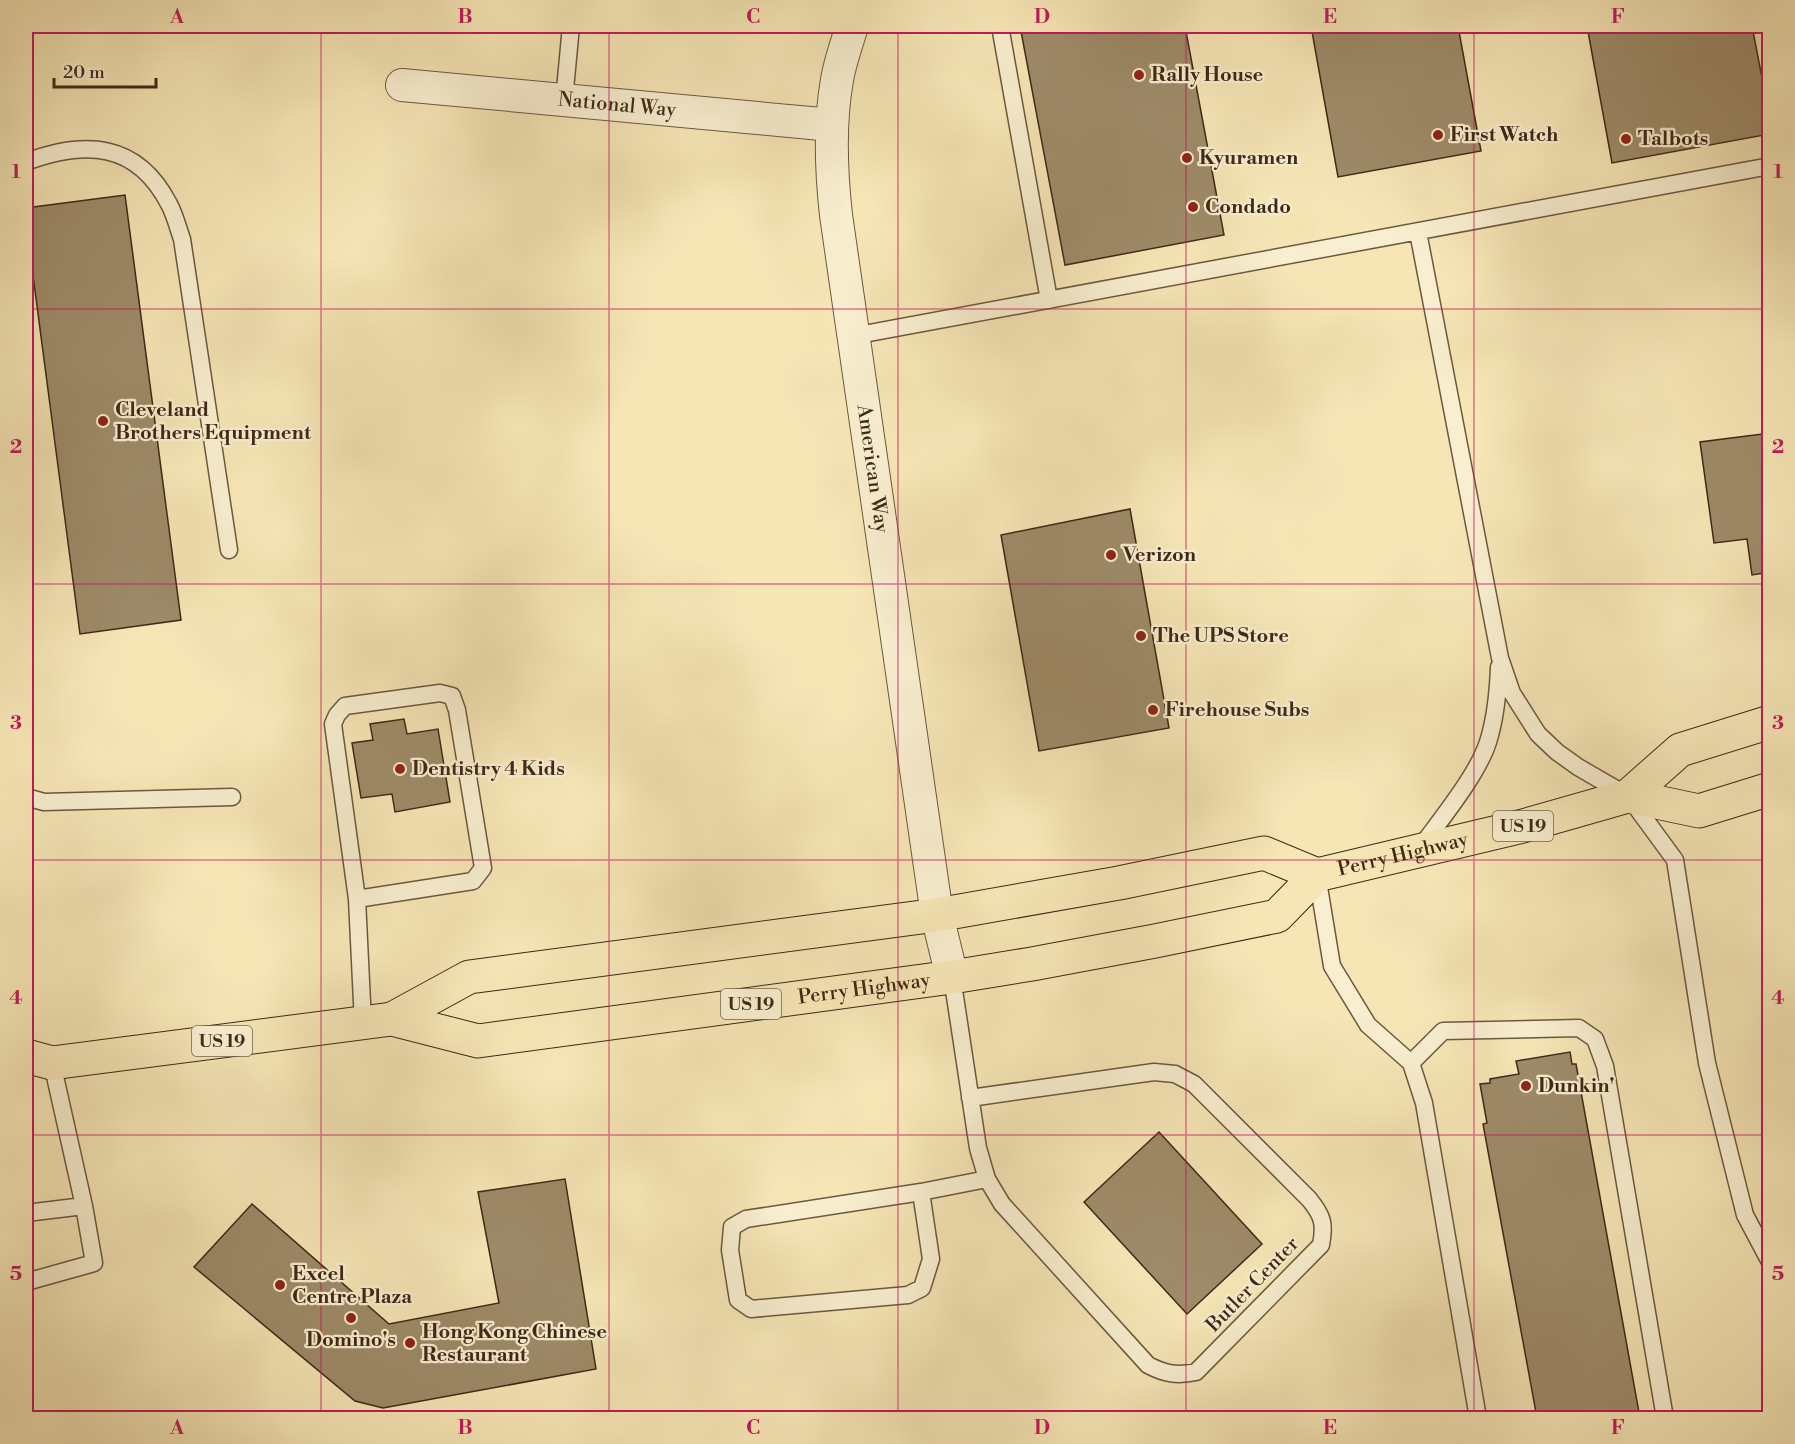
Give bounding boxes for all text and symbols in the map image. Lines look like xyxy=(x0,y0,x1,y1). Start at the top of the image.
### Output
text: A xyxy=(169,5,185,30)
text: B xyxy=(457,5,473,30)
text: C xyxy=(746,5,760,30)
text: D xyxy=(1034,5,1050,30)
text: E xyxy=(1323,5,1337,30)
text: F xyxy=(1611,5,1625,30)
scale bar xyxy=(54,51,156,89)
text: 20 m xyxy=(63,61,105,84)
place label: Rally House xyxy=(1151,63,1264,88)
marker: Rally House xyxy=(1132,68,1146,82)
street label: National Way xyxy=(557,87,677,123)
place label: First Watch xyxy=(1450,123,1559,148)
place label: Talbots xyxy=(1638,127,1708,152)
marker: First Watch xyxy=(1431,128,1445,142)
marker: Talbots xyxy=(1619,132,1633,146)
place label: Kyuramen xyxy=(1199,146,1299,171)
marker: Kyuramen xyxy=(1180,151,1194,165)
text: 1 xyxy=(11,160,21,185)
text: 1 xyxy=(1773,160,1783,185)
place label: Condado xyxy=(1205,195,1291,220)
marker: Condado xyxy=(1186,200,1200,214)
place label: Cleveland Brothers Equipment xyxy=(115,398,312,446)
street label: American Way xyxy=(851,402,894,535)
marker: Cleveland Brothers Equipment xyxy=(96,414,110,428)
text: 2 xyxy=(10,435,22,460)
text: 2 xyxy=(1772,435,1784,460)
place label: Verizon xyxy=(1122,543,1197,568)
marker: Verizon xyxy=(1104,548,1118,562)
place label: The UPS Store xyxy=(1153,624,1289,649)
marker: The UPS Store xyxy=(1134,629,1148,643)
place label: Firehouse Subs xyxy=(1165,698,1309,723)
marker: Firehouse Subs xyxy=(1146,703,1160,717)
text: 3 xyxy=(10,711,22,736)
text: 3 xyxy=(1772,711,1784,736)
place label: Dentistry 4 Kids xyxy=(412,757,565,782)
marker: Dentistry 4 Kids xyxy=(393,762,407,776)
road number: US 19 xyxy=(1493,811,1553,841)
street label: Perry Highway xyxy=(1335,827,1471,882)
street label: Perry Highway xyxy=(796,968,932,1010)
text: 4 xyxy=(9,986,23,1011)
text: 4 xyxy=(1771,986,1785,1011)
road number: US 19 xyxy=(721,989,781,1019)
road number: US 19 xyxy=(192,1026,252,1056)
place label: Dunkin' xyxy=(1538,1074,1615,1099)
marker: Dunkin' xyxy=(1519,1079,1533,1093)
street label: Butler Center xyxy=(1201,1232,1305,1339)
text: 5 xyxy=(10,1262,22,1287)
place label: Excel Centre Plaza xyxy=(292,1262,412,1310)
text: 5 xyxy=(1772,1262,1784,1287)
marker: Excel Centre Plaza xyxy=(273,1278,287,1292)
marker: Domino's xyxy=(344,1311,358,1325)
place label: Hong Kong Chinese Restaurant xyxy=(422,1320,607,1368)
place label: Domino's xyxy=(306,1328,396,1353)
marker: Hong Kong Chinese Restaurant xyxy=(403,1336,417,1350)
text: A xyxy=(169,1416,185,1441)
text: B xyxy=(457,1416,473,1441)
text: C xyxy=(746,1416,760,1441)
text: D xyxy=(1034,1416,1050,1441)
text: E xyxy=(1323,1416,1337,1441)
text: F xyxy=(1611,1416,1625,1441)

